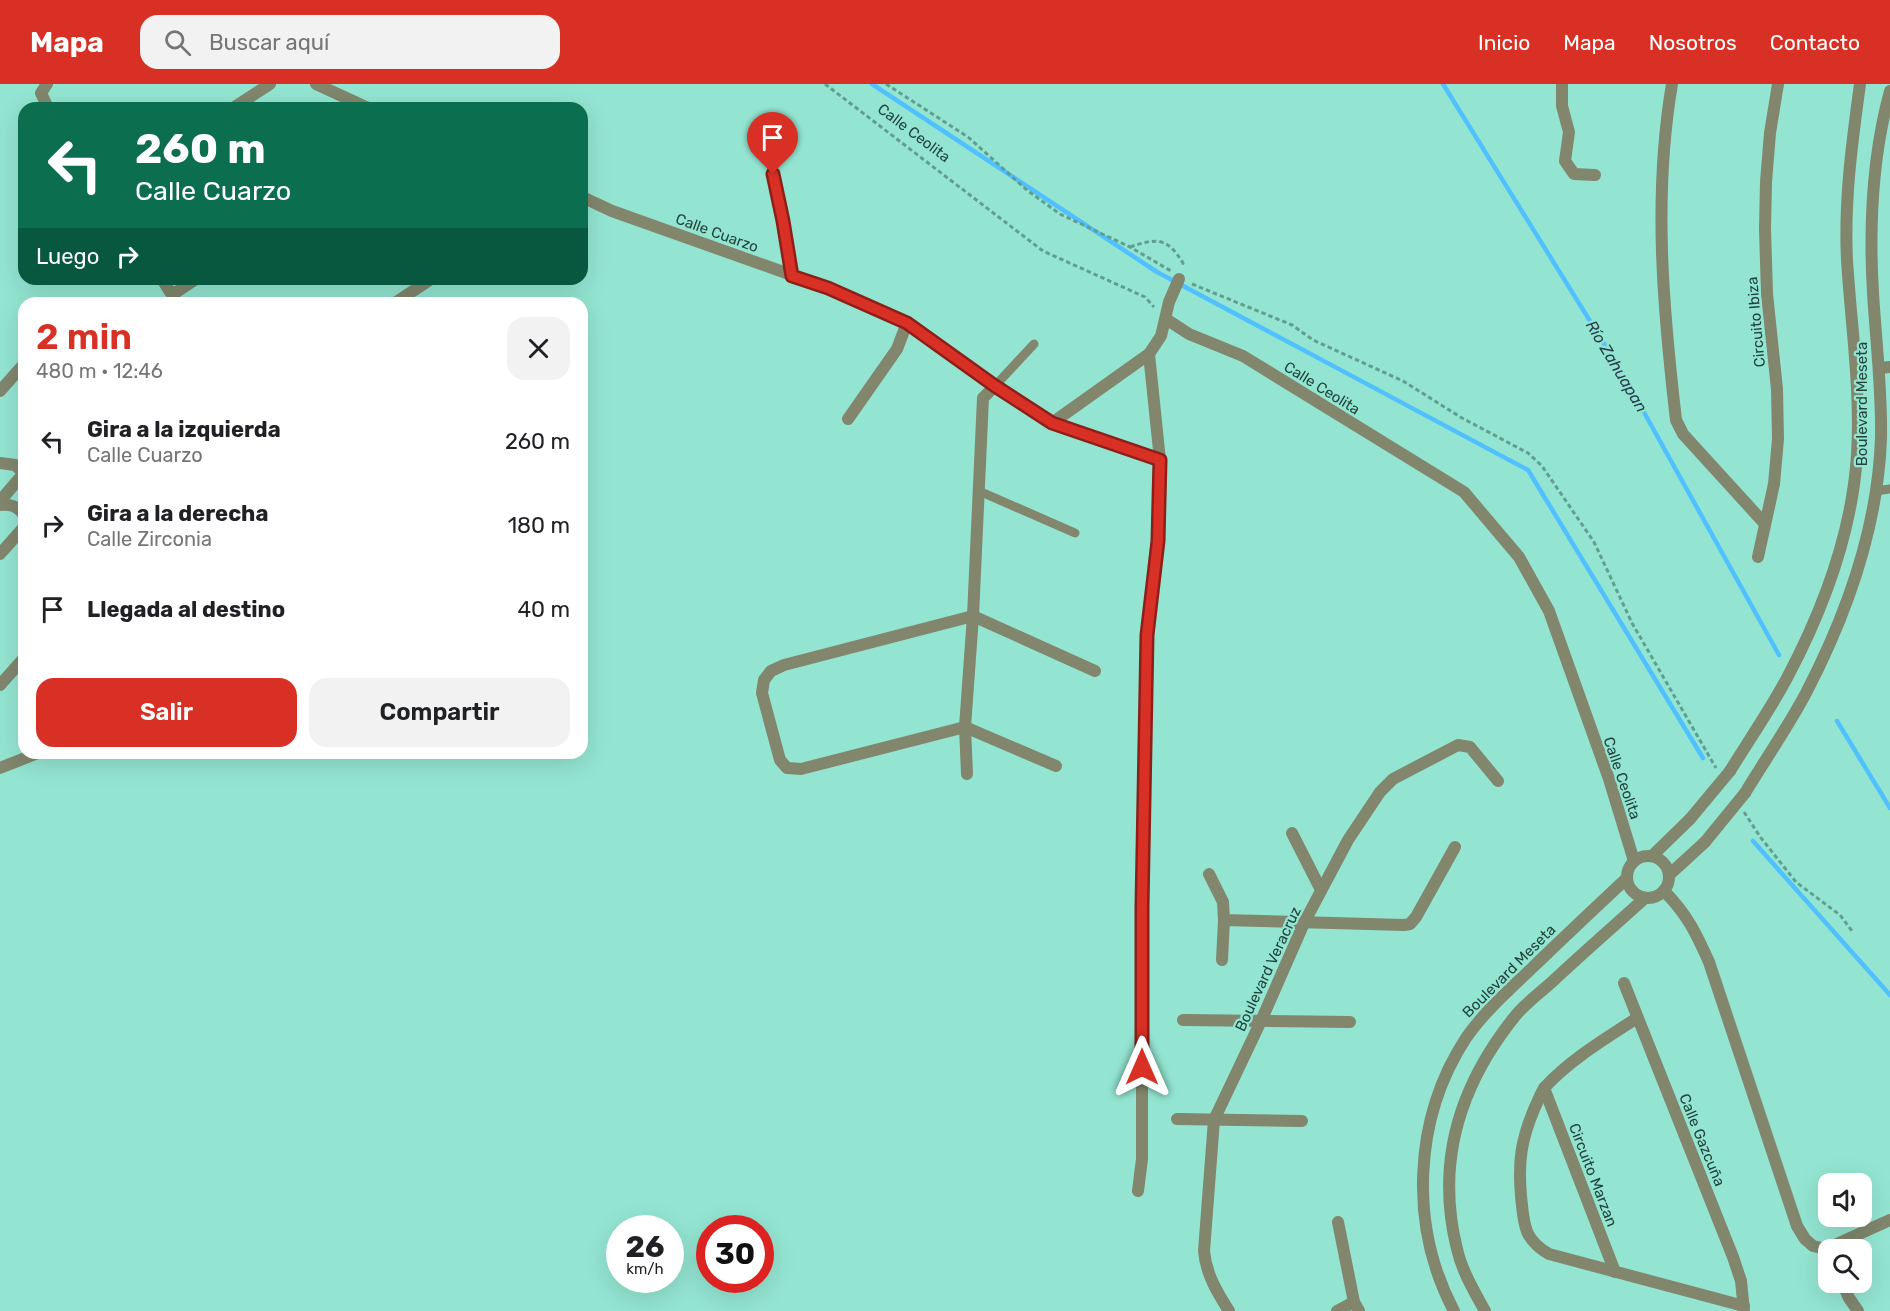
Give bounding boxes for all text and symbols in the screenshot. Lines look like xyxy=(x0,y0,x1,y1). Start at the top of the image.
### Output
search box xyxy=(140,15,560,69)
text: Mapa xyxy=(30,26,104,59)
icon: search xyxy=(161,26,194,59)
text: Buscar aquí xyxy=(209,29,329,56)
text: Inicio xyxy=(1478,30,1530,55)
text: Mapa xyxy=(1563,30,1616,55)
text: Nosotros xyxy=(1649,30,1737,55)
text: Contacto xyxy=(1770,30,1860,55)
street label: Calle Ceolita xyxy=(874,100,954,166)
pin xyxy=(747,112,798,174)
icon: arrive xyxy=(756,121,789,154)
text: 260 m xyxy=(135,124,266,174)
icon: left xyxy=(36,126,114,204)
text: Calle Cuarzo xyxy=(135,175,291,207)
street label: Calle Cuarzo xyxy=(673,210,761,256)
icon: right xyxy=(111,240,144,273)
text: Luego xyxy=(36,243,99,270)
street label: Circuito Ibiza xyxy=(1743,276,1769,368)
text: 2 min xyxy=(36,315,132,358)
button: close xyxy=(507,317,570,380)
water label: Río Zahuapan xyxy=(1582,317,1651,416)
street label: Boulevard Meseta xyxy=(1853,342,1871,466)
street label: Calle Ceolita xyxy=(1281,358,1363,418)
text: 480 m · 12:46 xyxy=(36,359,163,383)
text: Gira a la izquierda xyxy=(87,416,281,443)
icon: left xyxy=(36,425,69,458)
text: 260 m xyxy=(505,428,570,455)
text: Calle Cuarzo xyxy=(87,443,203,467)
text: Gira a la derecha xyxy=(87,500,268,527)
icon: right xyxy=(36,509,69,542)
text: 180 m xyxy=(508,512,570,539)
text: Calle Zirconia xyxy=(87,527,212,551)
icon: arrive xyxy=(36,593,69,626)
text: Llegada al destino xyxy=(87,596,285,623)
text: 40 m xyxy=(517,596,570,623)
button: Salir xyxy=(36,678,297,747)
button: Compartir xyxy=(309,678,570,747)
street label: Calle Ceolita xyxy=(1599,734,1645,822)
street label: Boulevard Veracruz xyxy=(1231,904,1305,1034)
street label: Boulevard Meseta xyxy=(1459,921,1559,1021)
position arrow xyxy=(1110,1035,1174,1099)
street label: Calle Gazcuña xyxy=(1675,1091,1729,1189)
street label: Circuito Marzan xyxy=(1565,1121,1621,1229)
map controls xyxy=(1818,1173,1872,1293)
button: sound xyxy=(1818,1173,1872,1227)
speed limit sign: 30 xyxy=(696,1215,774,1293)
text: 26 xyxy=(625,1229,665,1265)
button: search xyxy=(1818,1239,1872,1293)
text: km/h xyxy=(626,1260,664,1278)

